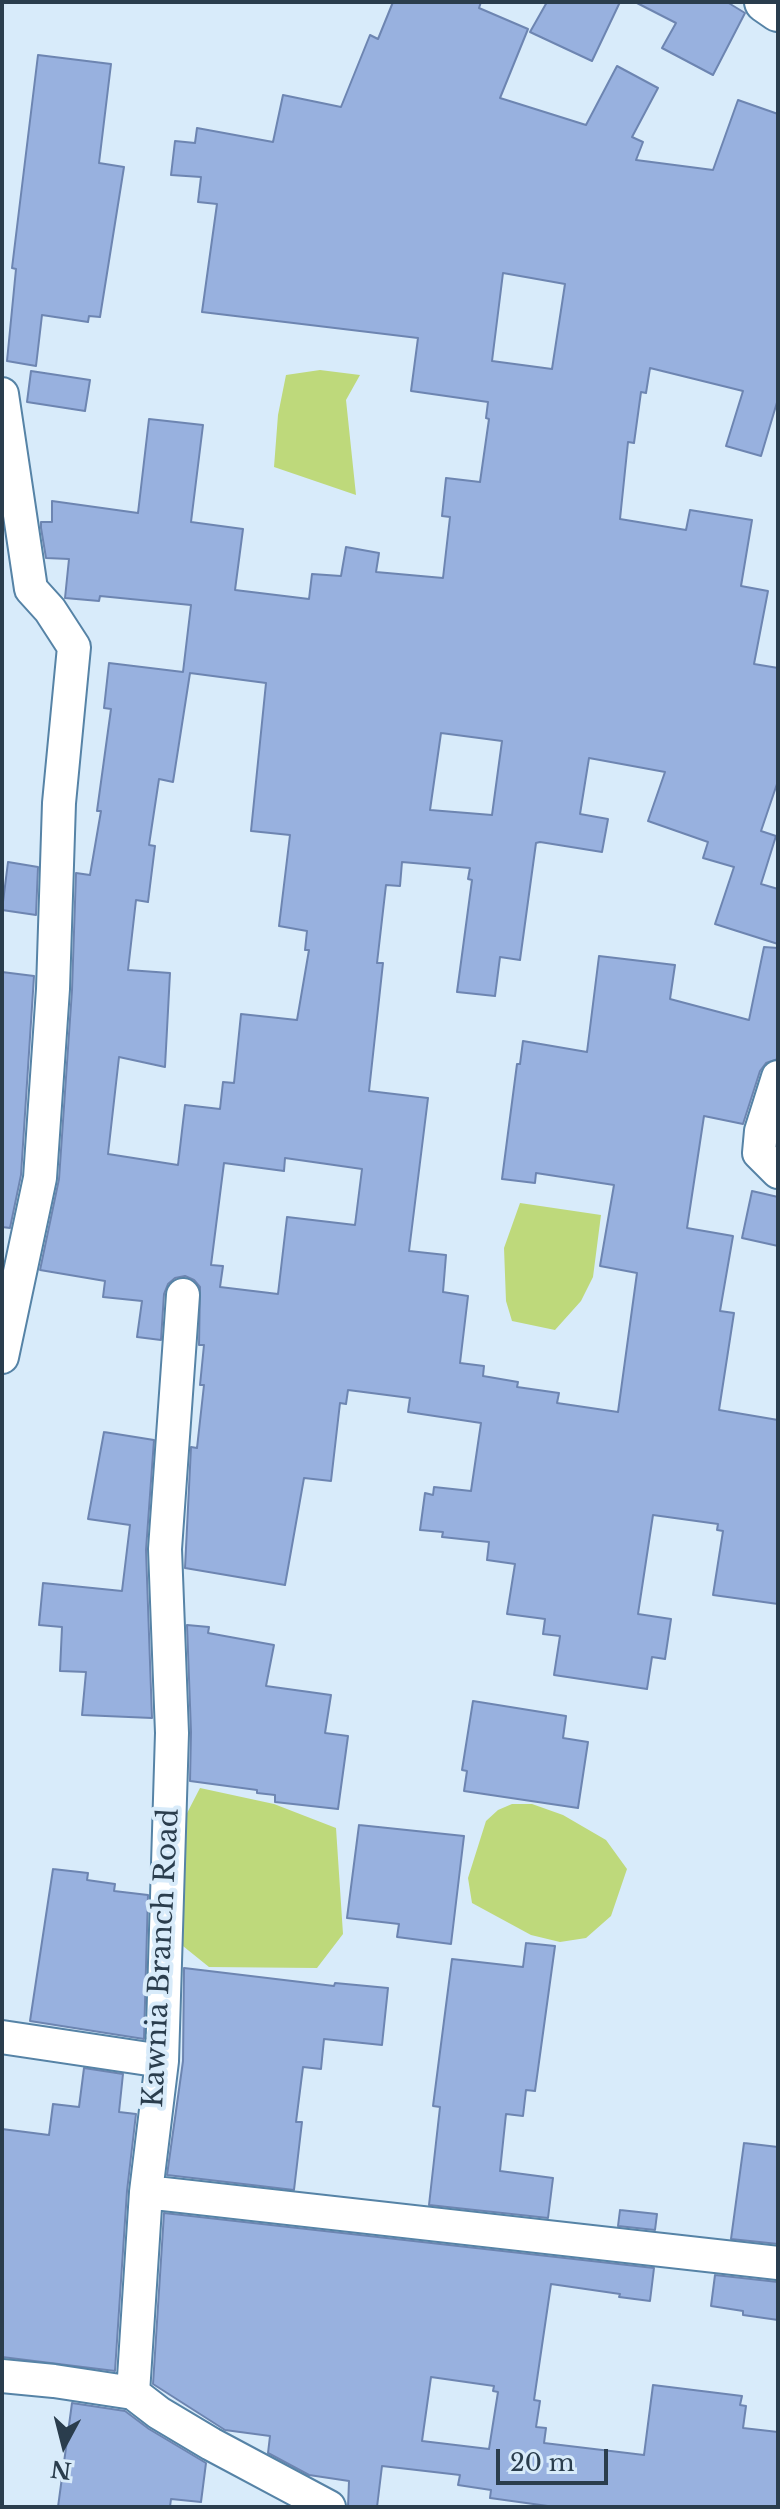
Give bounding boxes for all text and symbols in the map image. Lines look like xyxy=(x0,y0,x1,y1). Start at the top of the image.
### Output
street label: Kawnia Branch Road xyxy=(137,1808,187,2108)
north arrow xyxy=(24,2405,104,2485)
scale bar xyxy=(500,2433,612,2483)
text: 20 m xyxy=(510,2448,575,2477)
text: N xyxy=(49,2455,73,2484)

